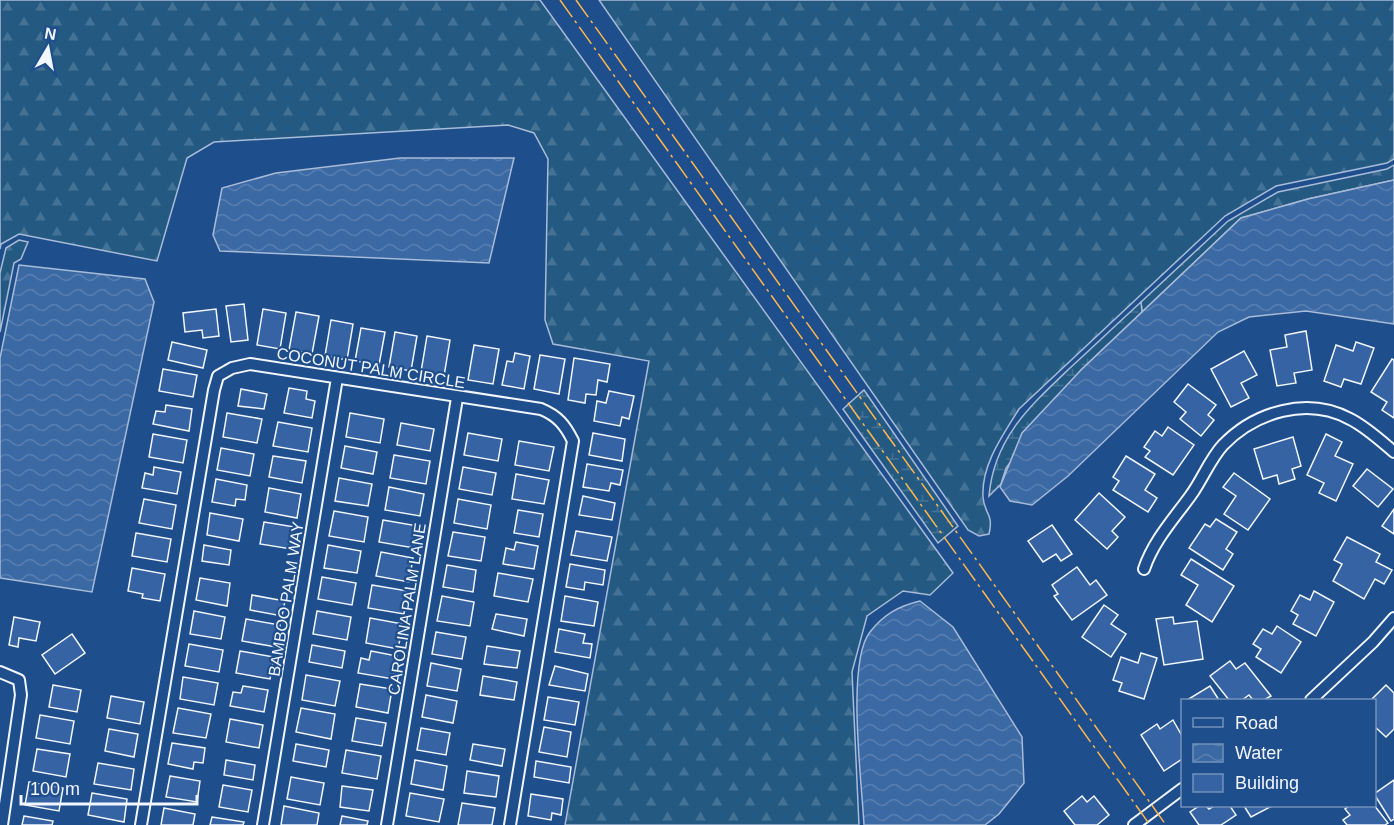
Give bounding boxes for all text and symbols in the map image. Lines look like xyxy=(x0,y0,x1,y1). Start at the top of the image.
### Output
north arrow xyxy=(18,18,78,78)
text: N xyxy=(43,24,58,43)
street label: COCONUT PALM CIRCLE xyxy=(276,345,466,391)
street label: BAMBOO PALM WAY xyxy=(265,520,307,677)
street label: CAROLINA PALM LANE xyxy=(385,522,429,696)
legend xyxy=(1181,699,1376,807)
text: Road xyxy=(1235,713,1278,733)
text: Water xyxy=(1235,743,1282,763)
scale bar xyxy=(21,768,196,806)
text: Building xyxy=(1235,773,1299,793)
text: 100 m xyxy=(30,779,80,799)

